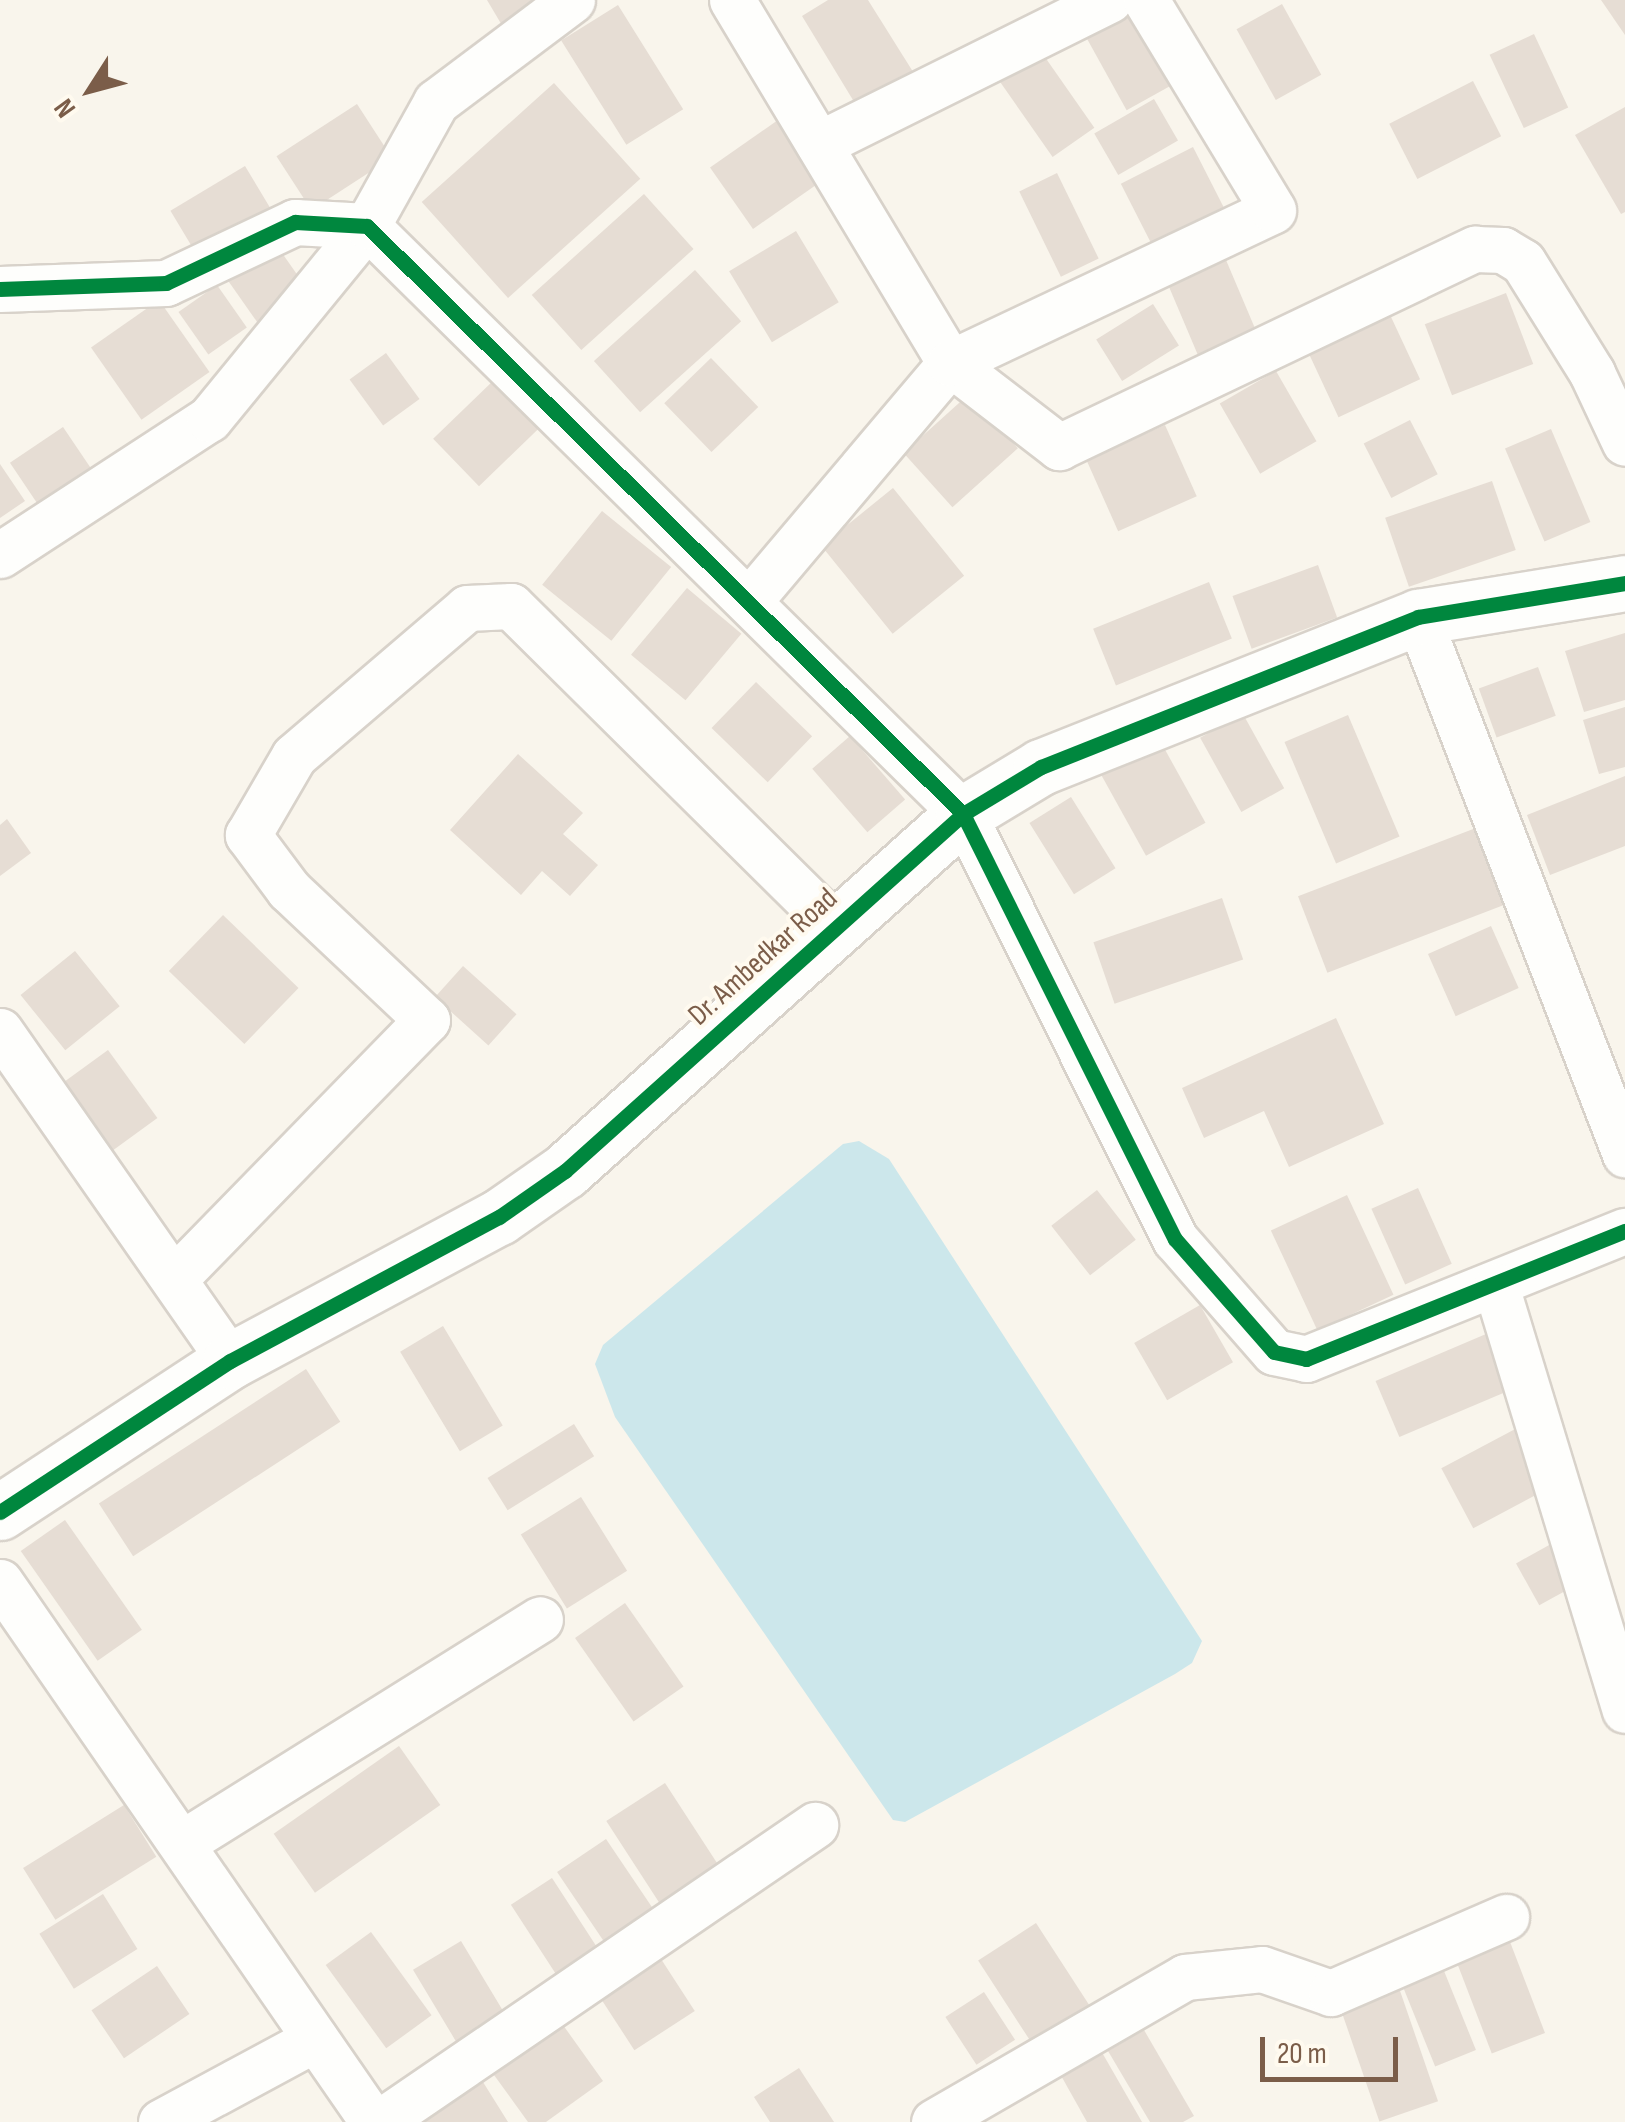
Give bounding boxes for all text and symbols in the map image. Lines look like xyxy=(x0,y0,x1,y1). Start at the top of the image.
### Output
north arrow xyxy=(40,40,140,140)
text: N xyxy=(48,92,83,124)
street label: Dr. Ambedkar Road xyxy=(681,881,845,1033)
scale bar xyxy=(1265,2017,1402,2079)
text: 20 m xyxy=(1277,2036,1327,2072)

